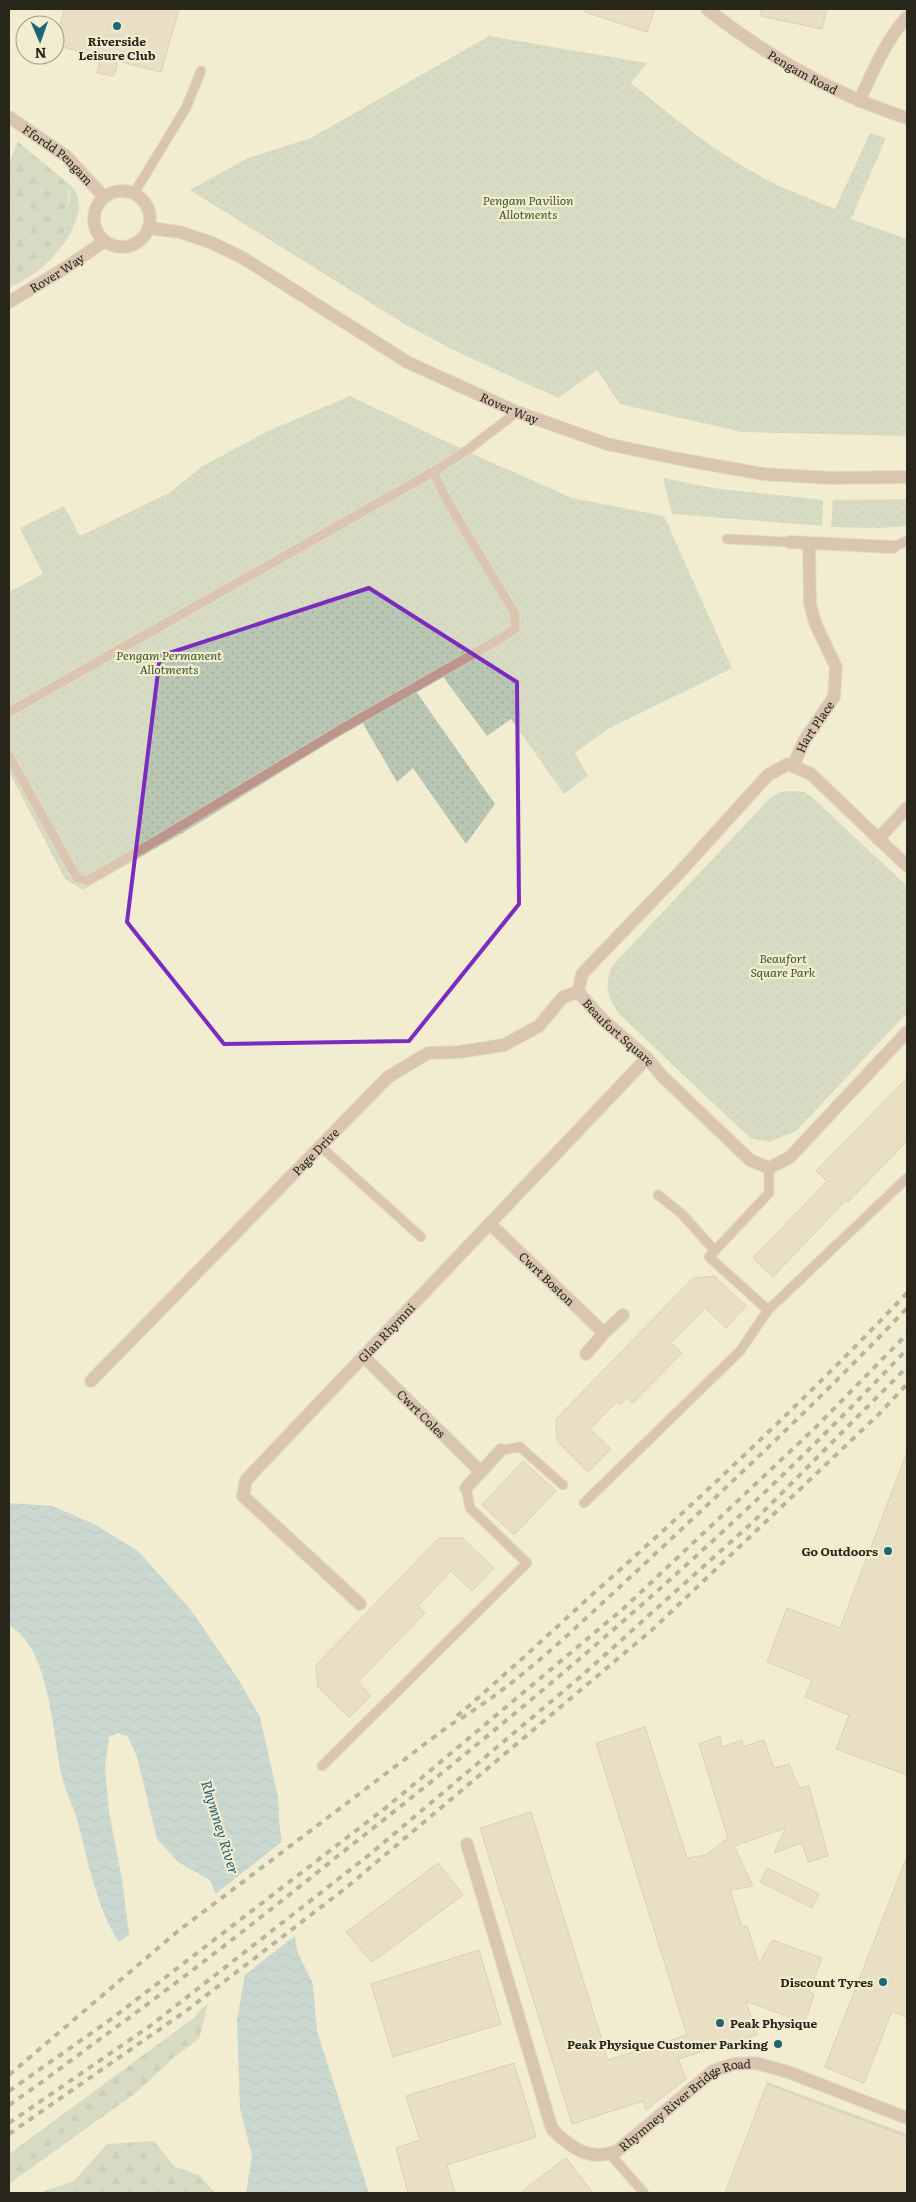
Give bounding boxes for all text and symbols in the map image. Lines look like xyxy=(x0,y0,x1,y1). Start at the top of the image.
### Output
north arrow xyxy=(15,15,65,65)
marker: Riverside Leisure Club xyxy=(111,20,123,32)
place label: Riverside Leisure Club xyxy=(79,32,156,64)
text: N xyxy=(34,44,47,64)
street label: Pengam Road xyxy=(764,45,842,99)
street label: Ffordd Pengam xyxy=(19,120,98,189)
park label: Pengam Pavilion Allotments xyxy=(483,191,573,223)
street label: Rover Way xyxy=(26,248,88,297)
street label: Rover Way xyxy=(477,387,541,428)
park label: Pengam Permanent Allotments xyxy=(116,646,222,678)
street label: Hart Place xyxy=(791,697,838,756)
park label: Beaufort Square Park xyxy=(751,949,816,981)
street label: Beaufort Square xyxy=(579,994,659,1070)
street label: Page Drive xyxy=(288,1124,343,1179)
street label: Cwrt Boston xyxy=(515,1247,579,1310)
street label: Glan Rhymni xyxy=(353,1299,419,1366)
street label: Cwrt Coles xyxy=(393,1385,450,1442)
place label: Go Outdoors xyxy=(801,1542,878,1560)
marker: Go Outdoors xyxy=(882,1545,894,1557)
water label: Rhymney River xyxy=(197,1778,245,1877)
place label: Discount Tyres xyxy=(780,1973,873,1991)
marker: Discount Tyres xyxy=(877,1976,889,1988)
place label: Peak Physique xyxy=(730,2014,818,2032)
marker: Peak Physique xyxy=(714,2017,726,2029)
place label: Peak Physique Customer Parking xyxy=(567,2035,769,2053)
marker: Peak Physique Customer Parking xyxy=(772,2038,784,2050)
street label: Rhymney River Bridge Road xyxy=(614,2054,752,2155)

